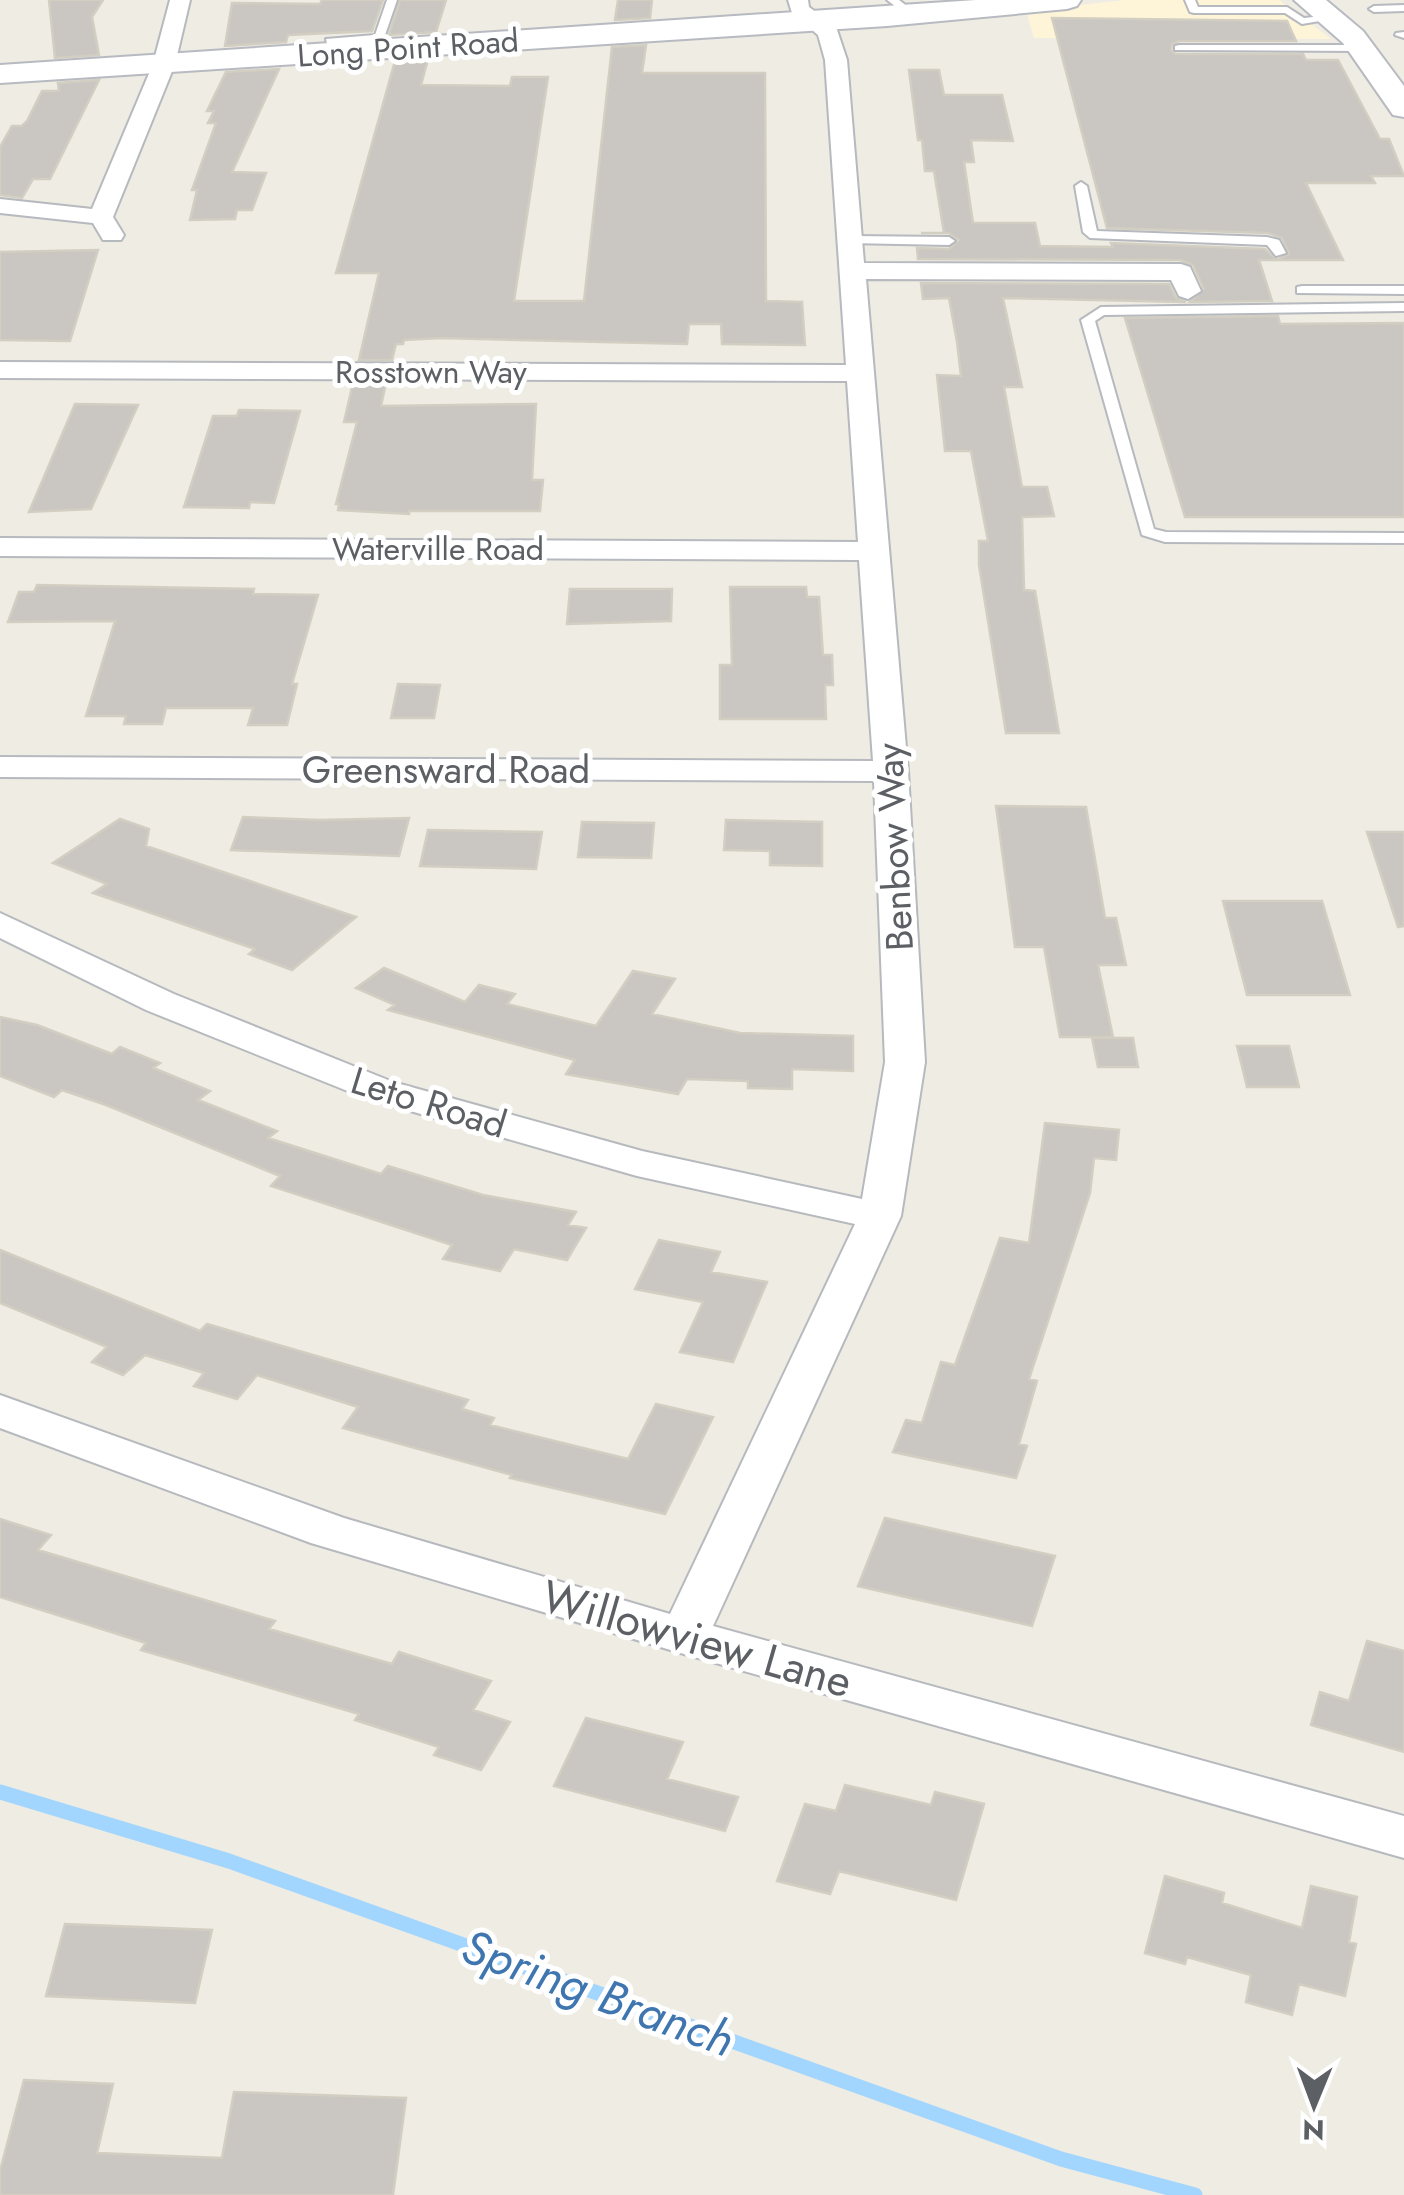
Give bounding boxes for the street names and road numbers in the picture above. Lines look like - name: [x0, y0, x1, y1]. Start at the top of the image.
- street label: Long Point Road: [296, 17, 520, 79]
- street label: Rosstown Way: [335, 349, 528, 395]
- street label: Waterville Road: [332, 526, 544, 572]
- street label: Benbow Way: [861, 741, 927, 953]
- street label: Greensward Road: [302, 742, 590, 797]
- street label: Leto Road: [345, 1052, 513, 1152]
- street label: Willowview Lane: [534, 1564, 860, 1714]

